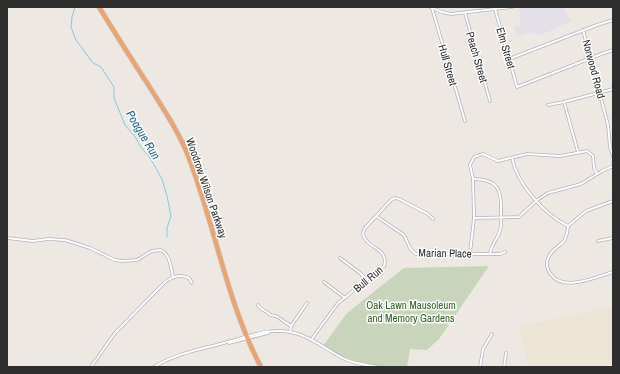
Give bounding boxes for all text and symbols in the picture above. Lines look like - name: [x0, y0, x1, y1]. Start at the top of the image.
- street label: Elm Street: [493, 26, 519, 71]
- street label: Peach Street: [463, 30, 491, 84]
- street label: Norwood Road: [579, 38, 609, 100]
- street label: Hull Street: [435, 43, 461, 88]
- water label: Poague Run: [122, 107, 164, 163]
- street label: Woodrow Wilson Parkway: [183, 136, 231, 240]
- street label: Marian Place: [418, 246, 472, 260]
- street label: Bull Run: [350, 263, 386, 295]
- park label: Oak Lawn Mausoleum and Memory Gardens: [366, 298, 456, 325]

